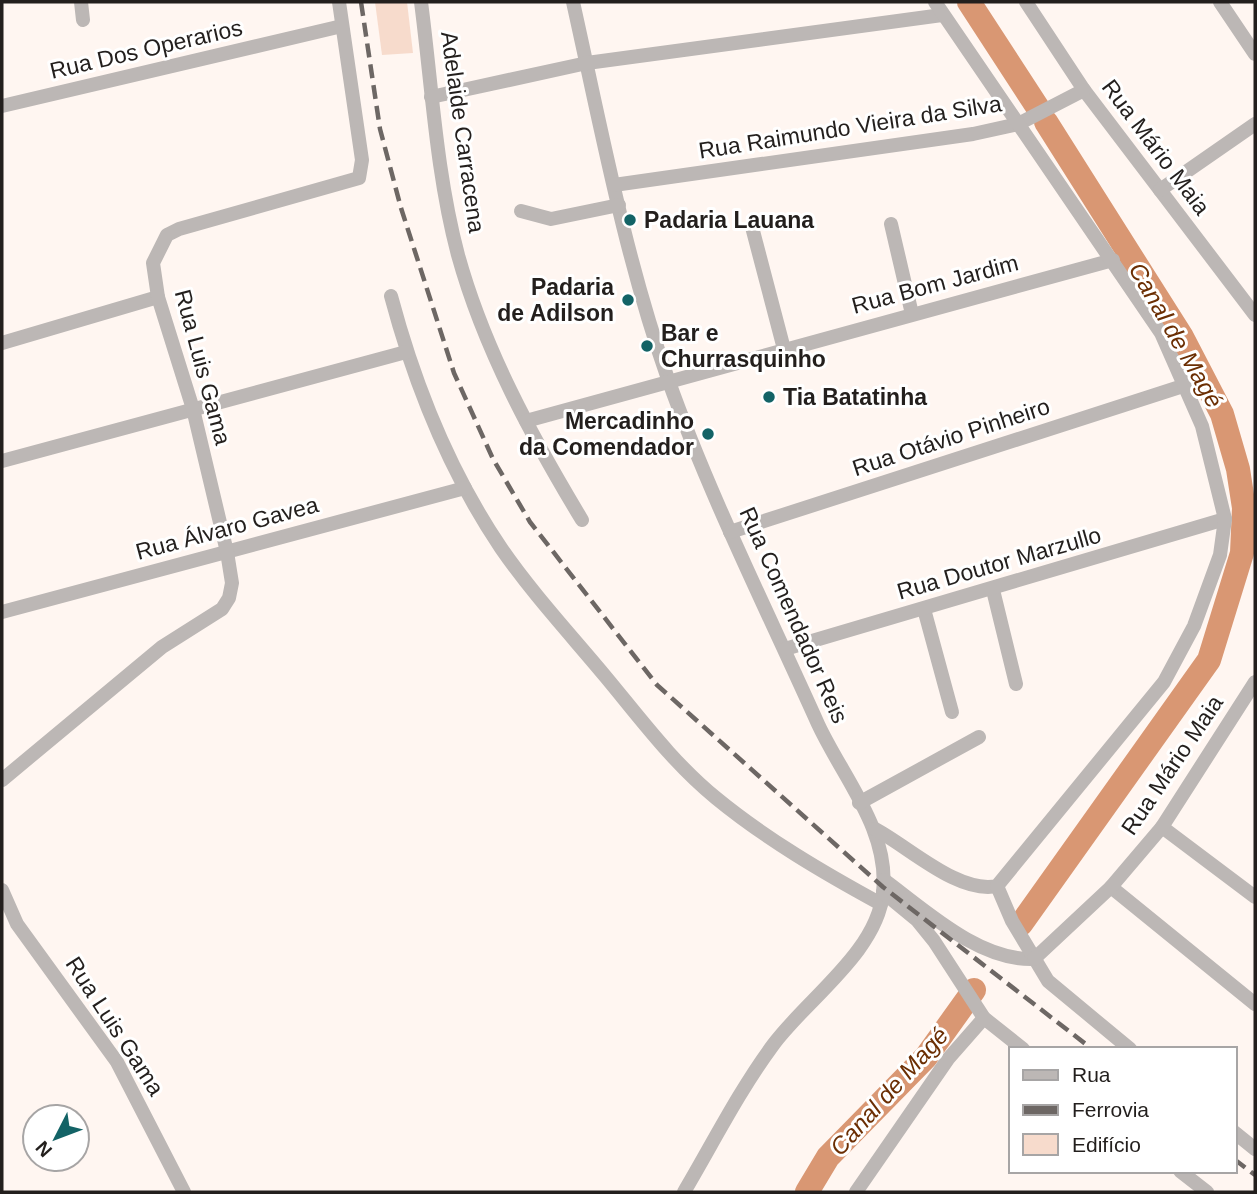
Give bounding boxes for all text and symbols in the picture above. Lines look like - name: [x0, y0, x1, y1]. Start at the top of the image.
- street label: Rua Dos Operarios: [47, 14, 245, 84]
- street label: Adelaide Carracena: [436, 30, 490, 235]
- street label: Rua Mário Maia: [1097, 74, 1215, 220]
- street label: Rua Raimundo Vieira da Silva: [697, 90, 1004, 164]
- place label: Padaria Lauana: [644, 207, 814, 233]
- marker: Padaria Lauana: [622, 212, 638, 228]
- street label: Rua Bom Jardim: [849, 249, 1021, 319]
- water label: Canal de Magé: [1124, 258, 1228, 412]
- place label: Padaria de Adilson: [497, 274, 614, 326]
- street label: Rua Luis Gama: [170, 286, 236, 448]
- marker: Padaria de Adilson: [620, 292, 636, 308]
- place label: Bar e Churrasquinho: [661, 320, 826, 372]
- marker: Bar e Churrasquinho: [639, 338, 655, 354]
- place label: Tia Batatinha: [783, 384, 927, 410]
- marker: Tia Batatinha: [761, 389, 777, 405]
- street label: Rua Otávio Pinheiro: [849, 393, 1053, 481]
- place label: Mercadinho da Comendador: [519, 408, 694, 460]
- marker: Mercadinho da Comendador: [700, 426, 716, 442]
- street label: Rua Álvaro Gavea: [133, 491, 321, 565]
- street label: Rua Comendador Reis: [735, 503, 853, 727]
- street label: Rua Doutor Marzullo: [894, 521, 1104, 605]
- street label: Rua Mário Maia: [1116, 690, 1228, 840]
- street label: Rua Luis Gama: [61, 952, 170, 1100]
- water label: Canal de Magé: [825, 1021, 953, 1161]
- legend: [1009, 1047, 1236, 1173]
- text: Rua: [1072, 1063, 1111, 1086]
- text: Ferrovia: [1072, 1098, 1149, 1121]
- north arrow: [21, 1103, 91, 1173]
- text: Edifício: [1072, 1133, 1141, 1156]
- text: N: [31, 1137, 56, 1161]

